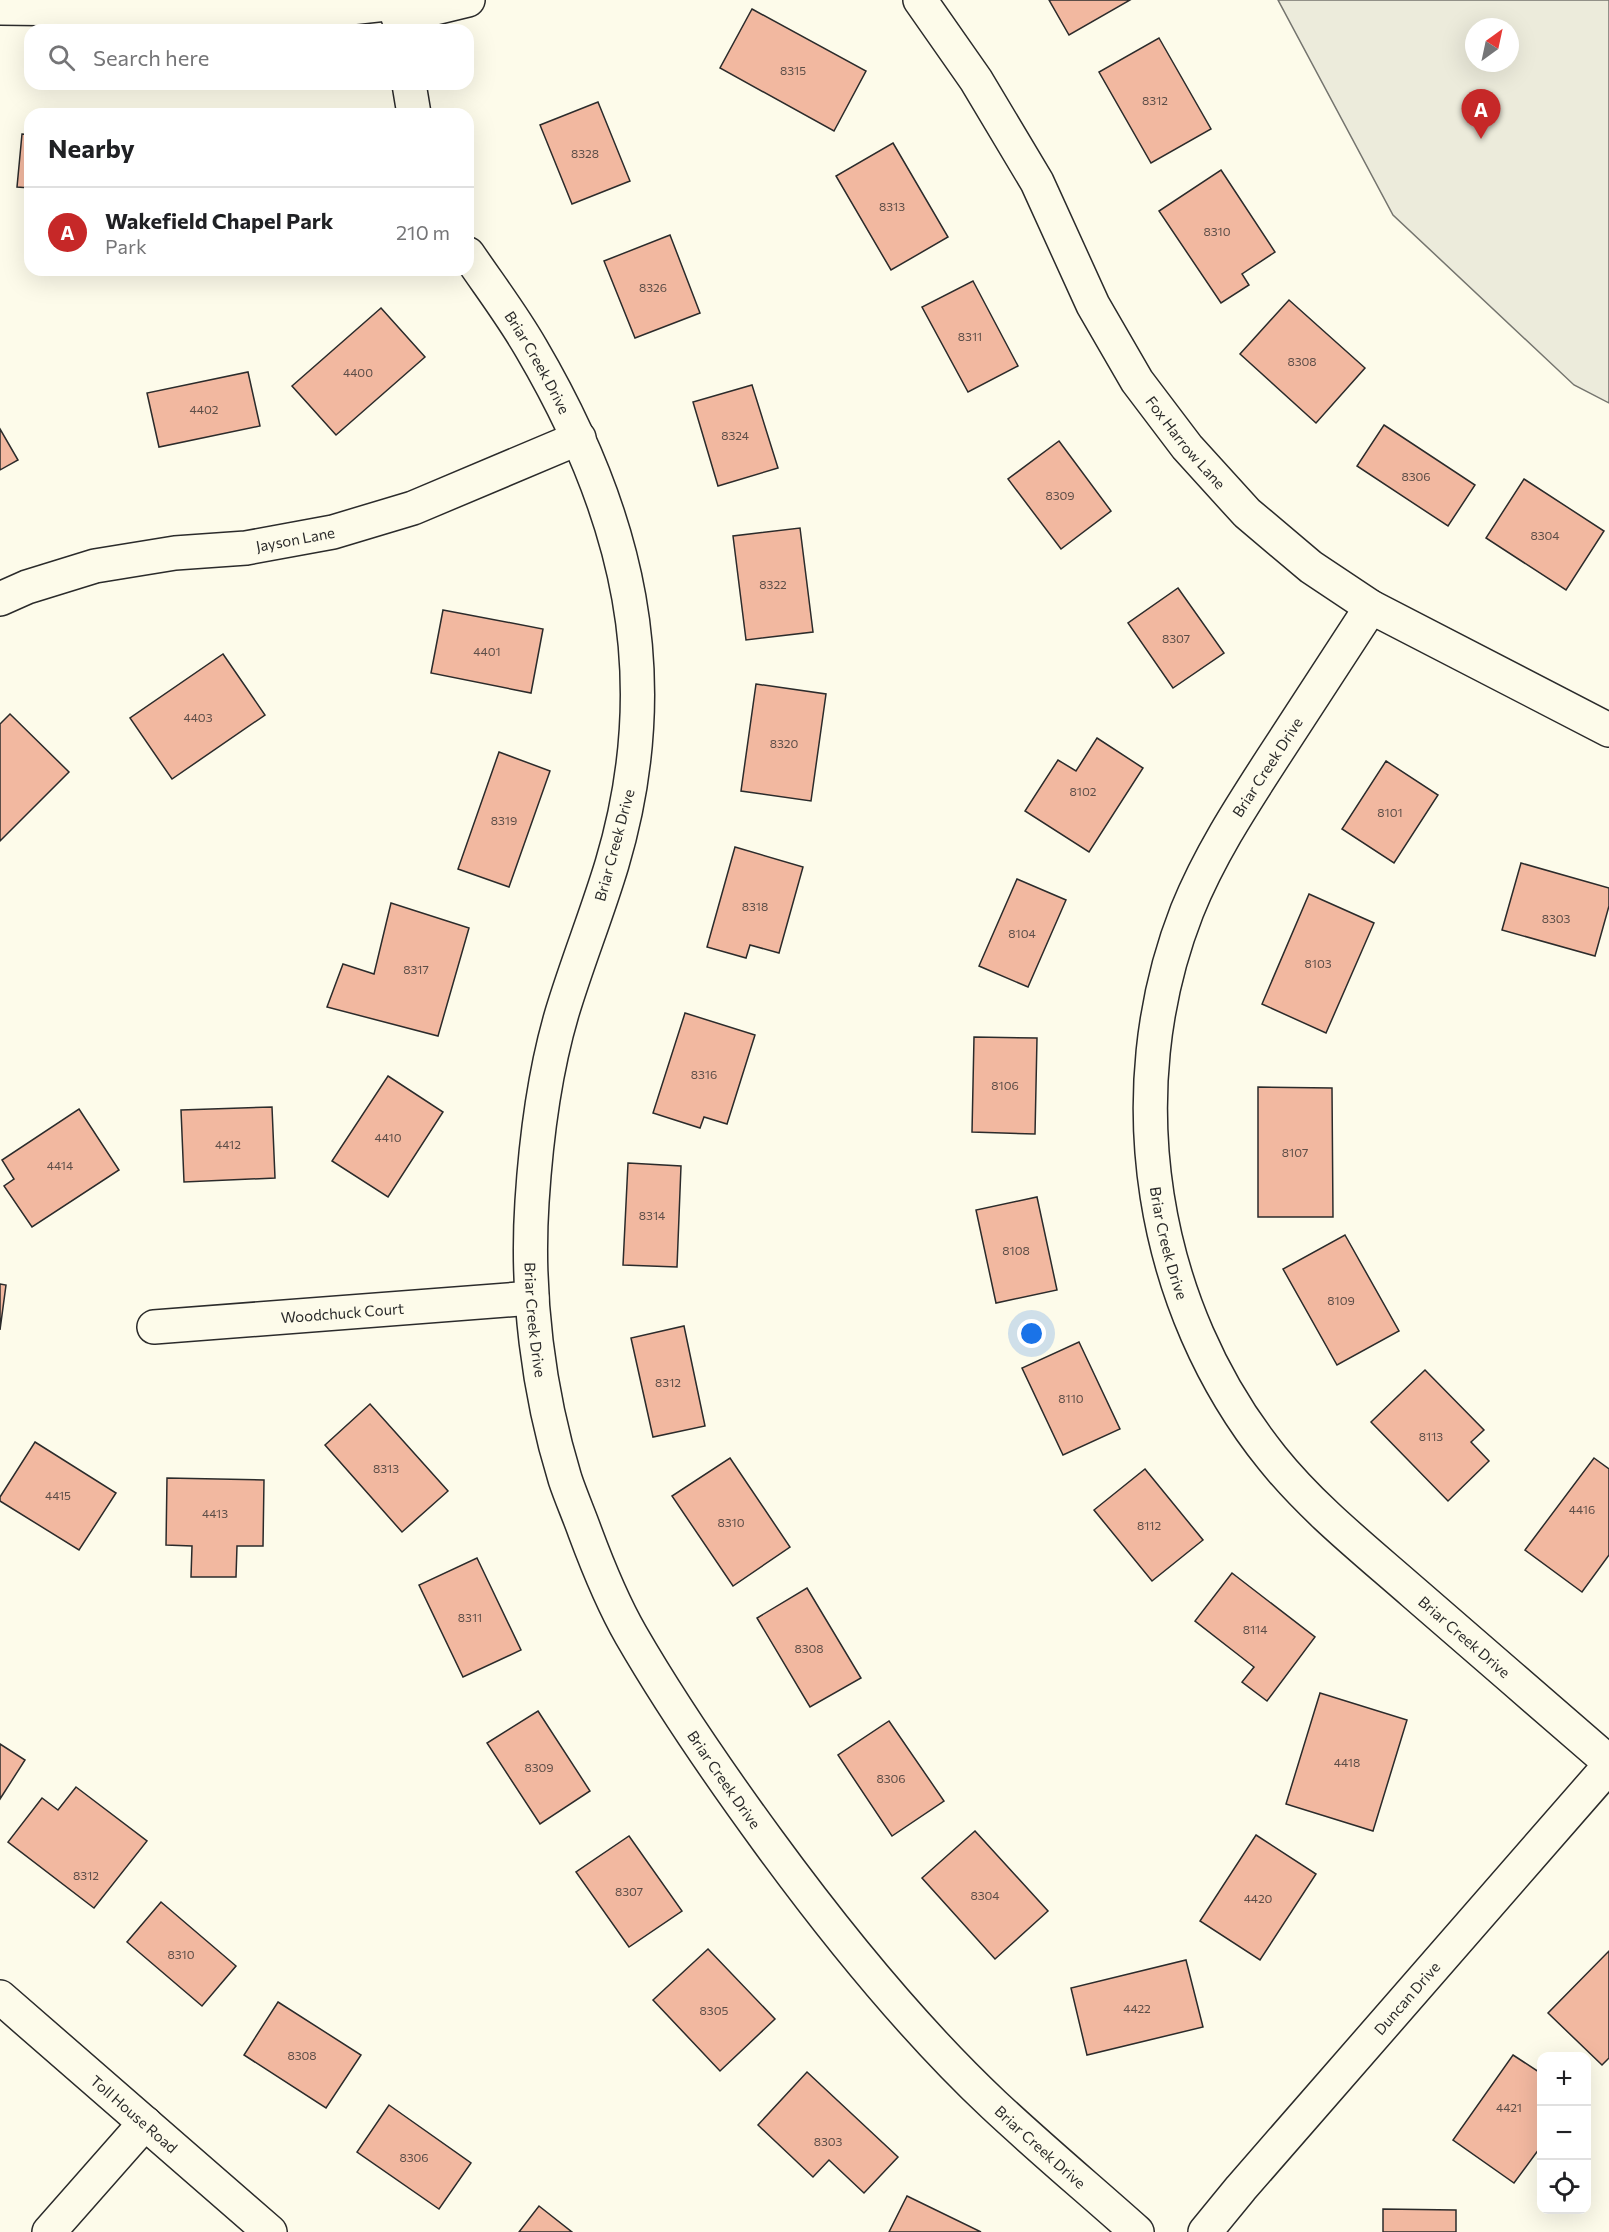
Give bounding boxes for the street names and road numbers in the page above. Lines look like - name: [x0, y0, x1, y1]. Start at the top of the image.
- street label: Briar Creek Drive: [501, 308, 574, 417]
- street label: Fox Harrow Lane: [1142, 392, 1230, 493]
- street label: Jayson Lane: [254, 523, 336, 555]
- street label: Briar Creek Drive: [1228, 714, 1306, 820]
- street label: Briar Creek Drive: [590, 787, 638, 903]
- street label: Briar Creek Drive: [1147, 1185, 1192, 1302]
- street label: Briar Creek Drive: [522, 1262, 550, 1379]
- street label: Woodchuck Court: [280, 1299, 405, 1326]
- street label: Briar Creek Drive: [1415, 1592, 1514, 1681]
- street label: Briar Creek Drive: [684, 1727, 765, 1832]
- street label: Duncan Drive: [1370, 1958, 1443, 2038]
- street label: Toll House Road: [87, 2071, 181, 2157]
- street label: Briar Creek Drive: [991, 2102, 1090, 2192]

